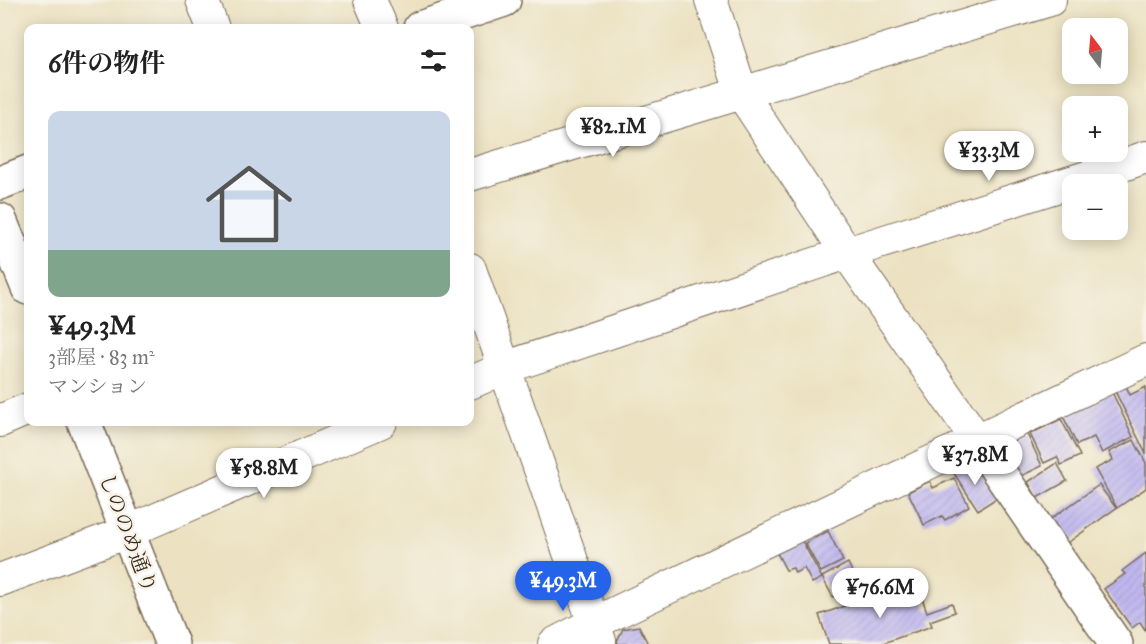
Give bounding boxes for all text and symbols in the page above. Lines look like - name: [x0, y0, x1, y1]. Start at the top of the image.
- north arrow: [1062, 18, 1128, 84]
- map controls: [1062, 18, 1128, 240]
- icon: filters: [417, 44, 450, 77]
- text: 6件の物件: [48, 47, 165, 79]
- button: +: [1062, 96, 1128, 162]
- pin: ¥82.1M: [564, 107, 662, 158]
- text: ¥82.1M: [580, 114, 646, 138]
- pin: ¥33.3M: [940, 131, 1038, 182]
- text: ¥33.3M: [958, 138, 1020, 162]
- icon: home: [195, 150, 303, 258]
- button: −: [1062, 174, 1128, 240]
- text: ¥49.3M: [48, 309, 136, 341]
- text: 3部屋 · 83 m²: [48, 345, 155, 369]
- text: マンション: [48, 374, 147, 398]
- pin: ¥37.8M: [926, 435, 1024, 486]
- text: ¥37.8M: [942, 442, 1008, 466]
- pin: ¥58.8M: [215, 448, 313, 499]
- text: ¥58.8M: [230, 455, 298, 479]
- street label: しののめ通り: [93, 470, 163, 596]
- pin: ¥49.3M: [514, 561, 612, 612]
- text: ¥49.3M: [529, 568, 597, 592]
- pin: ¥76.6M: [831, 568, 929, 619]
- text: ¥76.6M: [845, 575, 915, 599]

